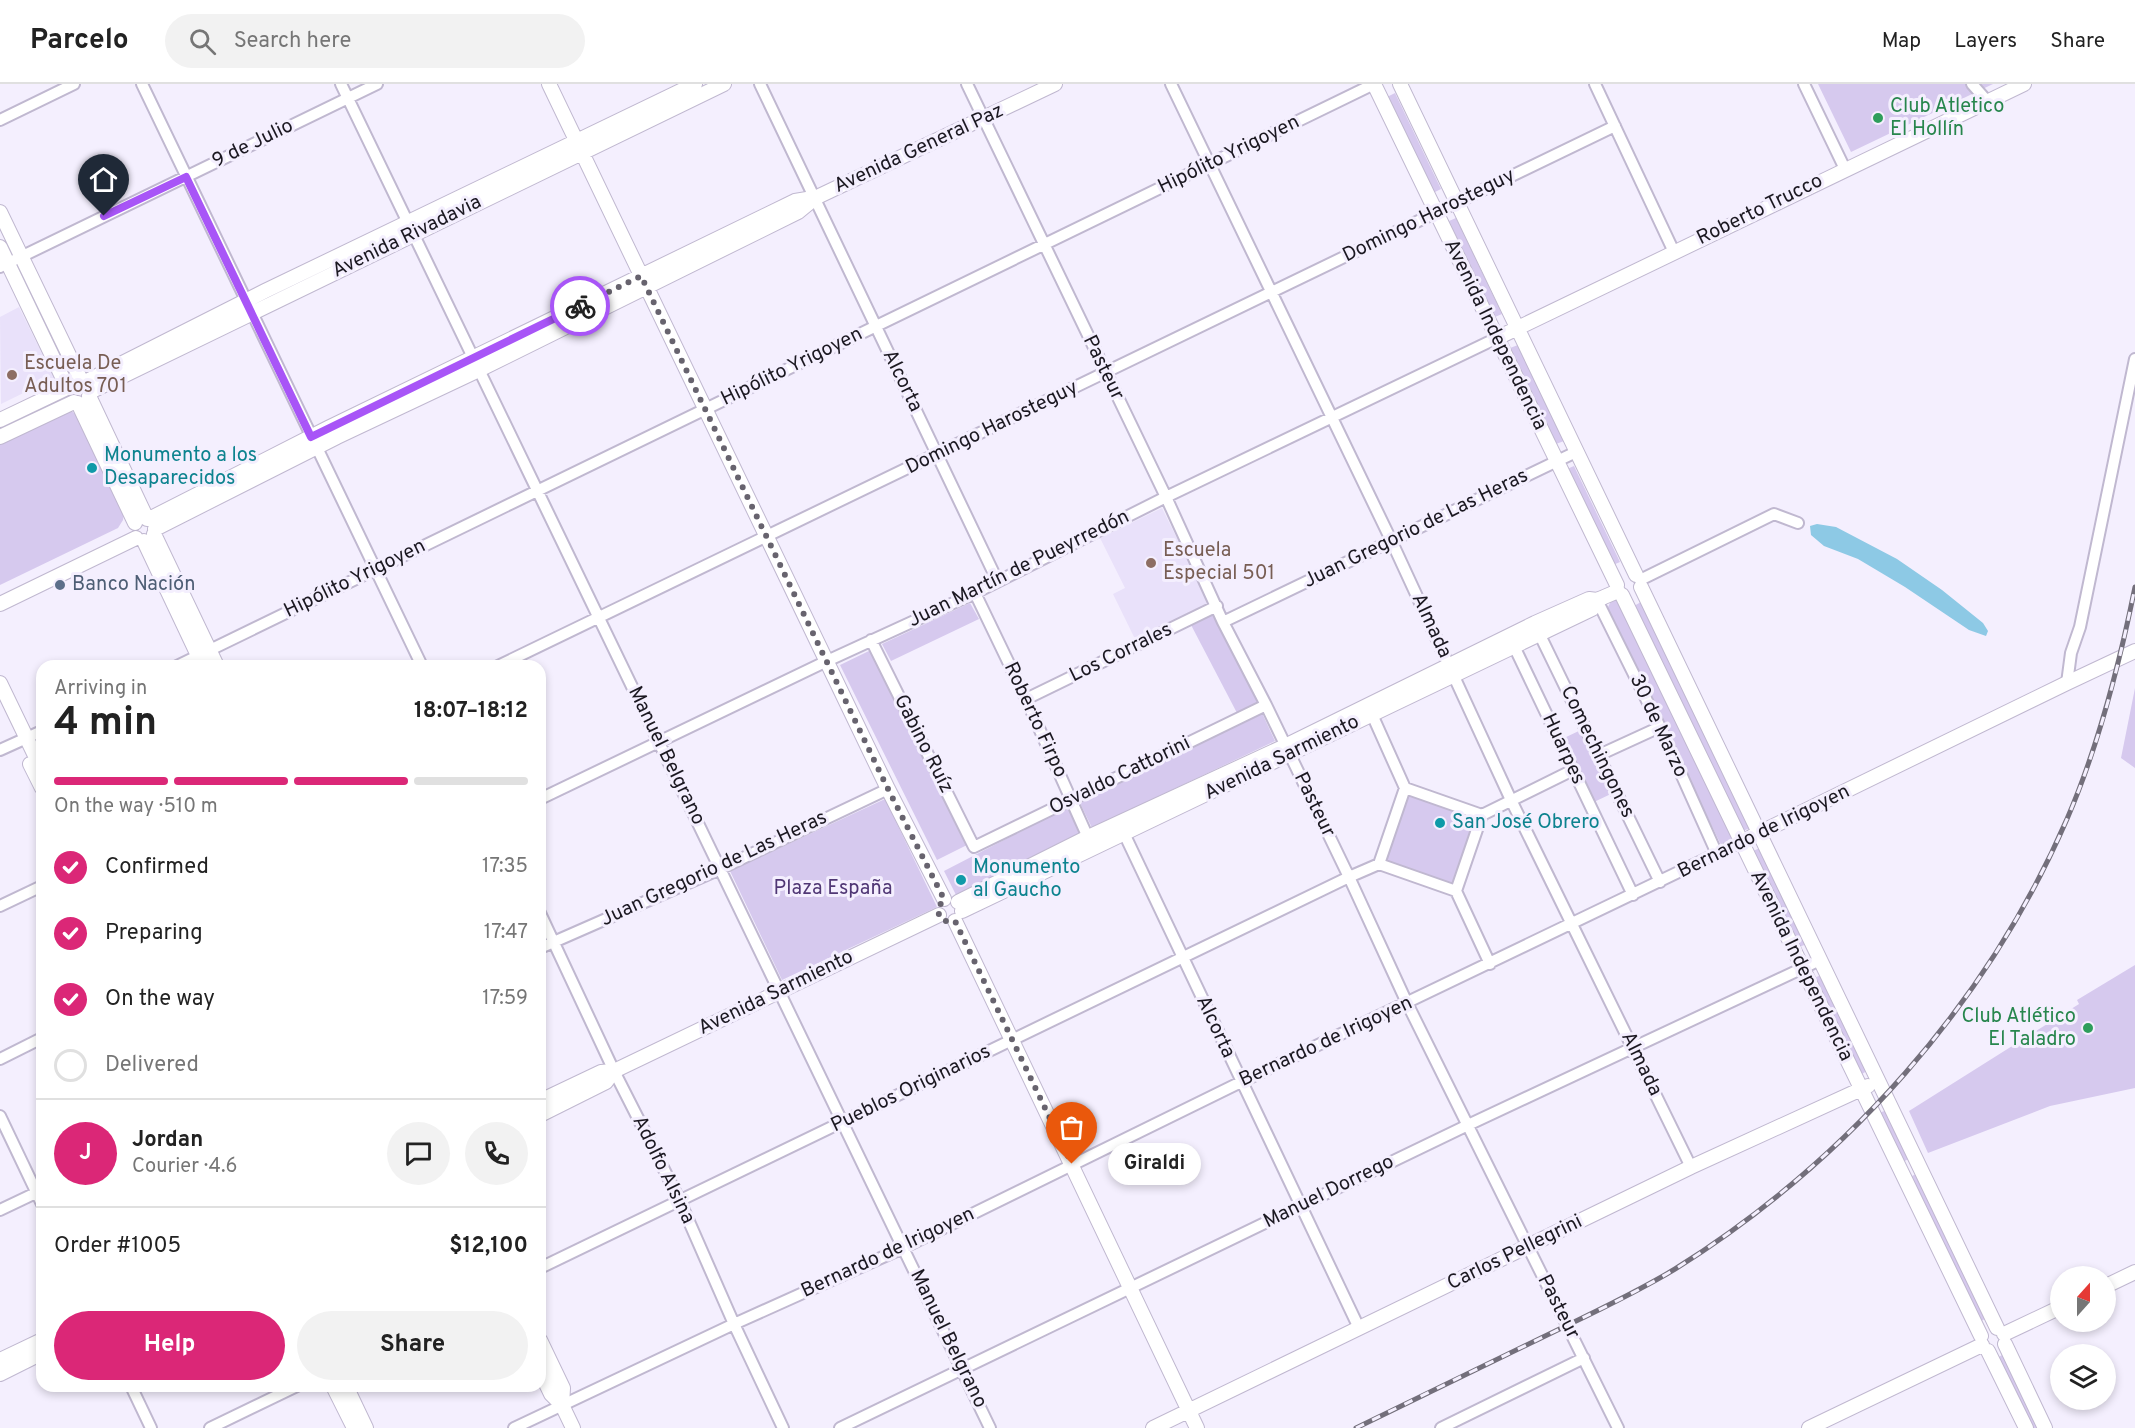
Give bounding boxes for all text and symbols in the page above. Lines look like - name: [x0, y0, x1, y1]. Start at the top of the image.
- search box: [165, 14, 585, 68]
- text: Parcelo: [30, 23, 129, 59]
- icon: search: [186, 25, 219, 58]
- text: Search here: [234, 28, 351, 55]
- text: Map: [1882, 28, 1921, 55]
- text: Layers: [1954, 28, 2017, 55]
- text: Share: [2050, 28, 2105, 55]
- place label: Club Atletico El Hollín: [1890, 94, 2004, 143]
- street label: Avenida General Paz: [830, 98, 1008, 200]
- street label: Hipólito Yrigoyen: [1154, 109, 1304, 201]
- marker: Club Atletico El Hollín: [1871, 111, 1885, 125]
- street label: 9 de Julio: [208, 113, 298, 175]
- pin: [78, 154, 129, 216]
- icon: home: [87, 163, 120, 196]
- street label: Domingo Harosteguy: [1339, 163, 1519, 269]
- street label: Roberto Trucco: [1693, 168, 1827, 252]
- street label: Avenida Rivadavia: [328, 190, 486, 284]
- street label: Avenida Independencia: [1437, 235, 1553, 435]
- courier: [550, 276, 610, 336]
- icon: bike: [564, 290, 597, 323]
- street label: Hipólito Yrigoyen: [717, 321, 867, 413]
- street label: Pasteur: [1076, 331, 1130, 405]
- street label: Alcorta: [876, 346, 928, 416]
- place label: Escuela De Adultos 701: [24, 351, 127, 400]
- marker: Escuela De Adultos 701: [5, 368, 19, 382]
- street label: Domingo Harosteguy: [902, 375, 1082, 481]
- place label: Monumento a los Desaparecidos: [104, 443, 257, 492]
- marker: Monumento a los Desaparecidos: [85, 461, 99, 475]
- street label: Juan Gregorio de Las Heras: [1299, 463, 1533, 595]
- street label: Juan Martín de Pueyrredón: [904, 504, 1134, 634]
- street label: Hipólito Yrigoyen: [280, 533, 430, 625]
- place label: Escuela Especial 501: [1163, 538, 1275, 587]
- marker: Escuela Especial 501: [1144, 556, 1158, 570]
- place label: Banco Nación: [72, 572, 196, 598]
- marker: Banco Nación: [53, 578, 67, 592]
- street label: Almada: [1405, 589, 1457, 663]
- street label: Los Corrales: [1065, 617, 1177, 689]
- street label: Roberto Firpo: [997, 658, 1073, 782]
- street label: 30 de Marzo: [1623, 670, 1693, 782]
- text: Arriving in: [54, 676, 147, 702]
- street label: Manuel Belgrano: [621, 682, 711, 830]
- street label: Comechingones: [1554, 682, 1640, 822]
- street label: Gabino Ruíz: [887, 690, 959, 798]
- text: 18:07–18:12: [414, 698, 528, 725]
- text: 4 min: [54, 700, 157, 749]
- street label: Avenida Sarmiento: [1200, 709, 1364, 807]
- street label: Huarpes: [1535, 709, 1591, 789]
- street label: Osvaldo Cattorini: [1045, 731, 1195, 821]
- street label: Pasteur: [1287, 768, 1341, 842]
- street label: Bernardo de Irigoyen: [1674, 779, 1854, 885]
- text: On the way · 510 m: [54, 794, 218, 820]
- street label: Juan Gregorio de Las Heras: [597, 805, 831, 933]
- place label: San José Obrero: [1452, 810, 1600, 836]
- marker: San José Obrero: [1433, 816, 1447, 830]
- icon: check: [54, 851, 87, 884]
- text: Confirmed: [105, 854, 209, 881]
- text: 17:35: [482, 854, 528, 880]
- place label: Monumento al Gaucho: [973, 855, 1081, 904]
- street label: Avenida Independencia: [1743, 866, 1859, 1066]
- marker: Monumento al Gaucho: [954, 873, 968, 887]
- park label: Plaza España: [774, 876, 892, 902]
- icon: check: [54, 917, 87, 950]
- text: Preparing: [105, 920, 203, 947]
- text: 17:47: [484, 920, 528, 946]
- street label: Avenida Sarmiento: [694, 944, 858, 1042]
- icon: check: [54, 983, 87, 1016]
- text: On the way: [105, 986, 215, 1013]
- text: 17:59: [482, 986, 528, 1012]
- street label: Bernardo de Irigoyen: [1235, 990, 1417, 1094]
- street label: Alcorta: [1189, 992, 1241, 1062]
- place label: Club Atlético El Taladro: [1961, 1004, 2076, 1053]
- marker: Club Atlético El Taladro: [2081, 1021, 2095, 1035]
- street label: Almada: [1614, 1028, 1668, 1100]
- street label: Pueblos Originarios: [827, 1039, 995, 1139]
- text: Delivered: [105, 1052, 199, 1079]
- pin: [1046, 1102, 1097, 1164]
- icon: bag: [1055, 1111, 1088, 1144]
- street label: Adolfo Alsina: [626, 1112, 700, 1228]
- button: chat: [387, 1122, 450, 1185]
- button: phone: [465, 1122, 528, 1185]
- text: Jordan: [132, 1127, 203, 1154]
- text: J: [79, 1140, 92, 1167]
- callout: Giraldi: [1108, 1143, 1201, 1185]
- street label: Manuel Dorrego: [1259, 1149, 1399, 1235]
- text: Giraldi: [1124, 1151, 1185, 1177]
- text: Courier · 4.6: [132, 1154, 237, 1180]
- street label: Bernardo de Irigoyen: [797, 1201, 979, 1305]
- street label: Carlos Pellegrini: [1443, 1209, 1587, 1297]
- text: Order #1005: [54, 1233, 181, 1260]
- text: $12,100: [449, 1233, 528, 1260]
- street label: Manuel Belgrano: [903, 1265, 993, 1413]
- north arrow: [2050, 1266, 2116, 1332]
- map controls: [2050, 1266, 2116, 1410]
- street label: Pasteur: [1531, 1270, 1585, 1344]
- button: Help: [54, 1311, 285, 1380]
- button: Share: [297, 1311, 528, 1380]
- button: layers: [2050, 1344, 2116, 1410]

